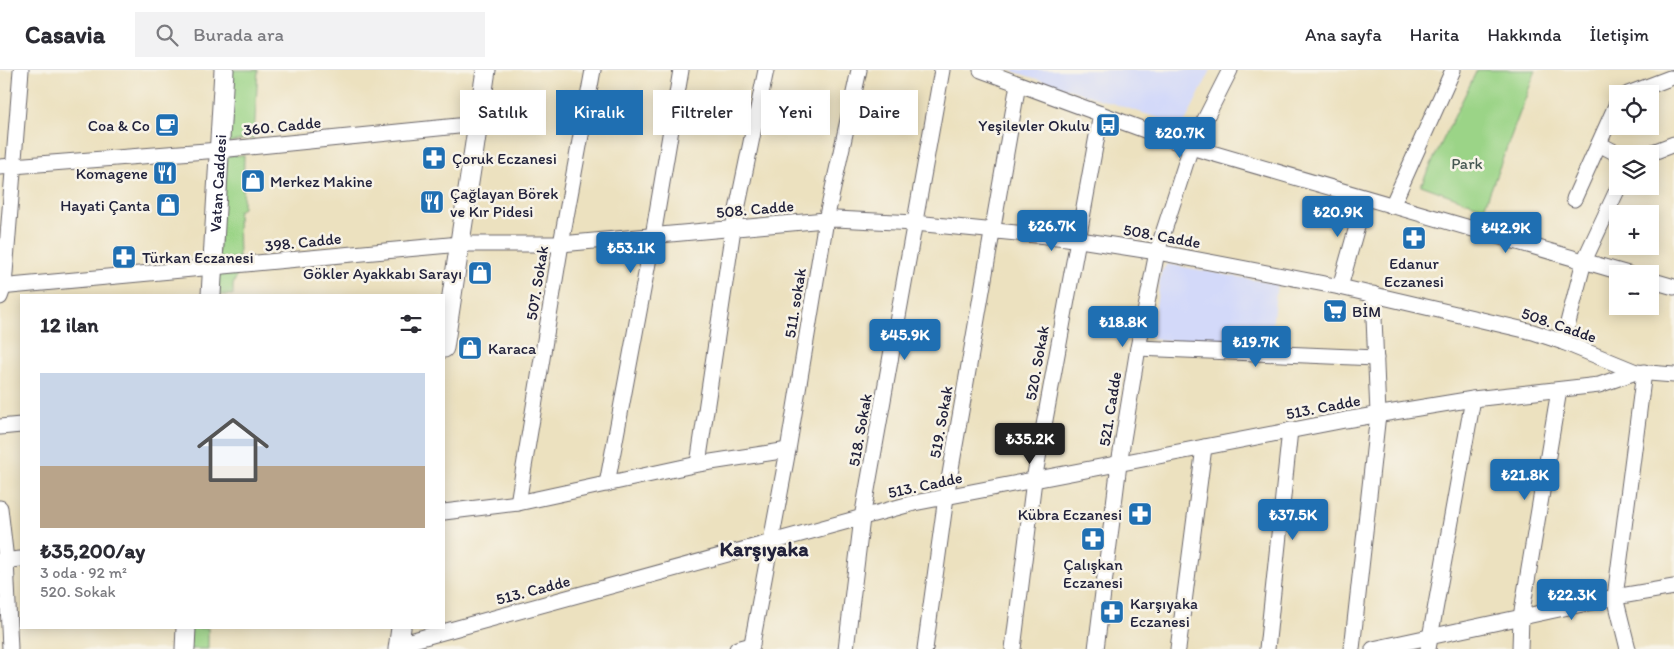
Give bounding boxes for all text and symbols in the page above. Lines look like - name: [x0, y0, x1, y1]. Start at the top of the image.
- search box: [135, 12, 485, 57]
- text: Casavia: [25, 20, 105, 49]
- icon: search: [153, 21, 181, 49]
- text: Burada ara: [193, 23, 284, 46]
- text: Ana sayfa: [1305, 24, 1382, 46]
- text: Harita: [1410, 24, 1459, 46]
- text: Hakkında: [1487, 24, 1562, 46]
- text: İletişim: [1590, 24, 1649, 46]
- map controls: [1609, 85, 1659, 315]
- button: locate: [1609, 85, 1659, 135]
- chip: Satılık: [460, 90, 546, 135]
- chip: Kiralık: [556, 90, 643, 135]
- chip: Filtreler: [653, 90, 751, 135]
- chip: Yeni: [761, 90, 830, 135]
- chip: Daire: [840, 90, 918, 135]
- cafe icon: Coa & Co: [154, 112, 180, 138]
- street label: 360. Cadde: [242, 112, 322, 140]
- bus stop icon: Yeşilevler Okulu: [1095, 112, 1121, 138]
- place label: Coa & Co: [88, 116, 150, 135]
- place label: Yeşilevler Okulu: [978, 116, 1090, 135]
- pin: ₺20.7K: [1139, 116, 1221, 159]
- text: ₺20.7K: [1156, 123, 1204, 142]
- street label: Vatan Caddesi: [205, 134, 230, 233]
- pharmacy icon: Çoruk Eczanesi: [421, 145, 447, 171]
- button: layers: [1609, 145, 1659, 195]
- place label: Çoruk Eczanesi: [452, 149, 557, 168]
- park label: Park: [1451, 154, 1483, 173]
- restaurant icon: Komagene: [152, 160, 178, 186]
- place label: Komagene: [76, 164, 148, 183]
- shop icon: Merkez Makine: [240, 168, 266, 194]
- place label: Merkez Makine: [270, 172, 373, 191]
- place label: Çağlayan Börek ve Kır Pidesi: [450, 184, 558, 221]
- restaurant icon: Çağlayan Börek ve Kır Pidesi: [419, 189, 445, 215]
- shop icon: Hayati Çanta: [155, 192, 181, 218]
- place label: Hayati Çanta: [60, 196, 150, 215]
- street label: 508. Cadde: [715, 196, 795, 222]
- pin: ₺20.9K: [1297, 196, 1379, 238]
- text: ₺20.9K: [1313, 202, 1363, 221]
- button: +: [1609, 205, 1659, 255]
- pin: ₺26.7K: [1011, 210, 1093, 252]
- pin: ₺42.9K: [1465, 212, 1547, 254]
- text: ₺26.7K: [1028, 216, 1076, 235]
- text: ₺42.9K: [1481, 218, 1531, 237]
- street label: 508. Cadde: [1122, 220, 1202, 252]
- pharmacy icon: Edanur Eczanesi: [1401, 225, 1427, 251]
- street label: 398. Cadde: [264, 229, 342, 255]
- pin: ₺53.1K: [590, 232, 672, 274]
- text: ₺53.1K: [607, 238, 655, 257]
- pharmacy icon: Türkan Eczanesi: [111, 244, 137, 270]
- street label: 507. Sokak: [522, 244, 552, 322]
- place label: Türkan Eczanesi: [142, 248, 254, 267]
- place label: Edanur Eczanesi: [1384, 254, 1444, 291]
- shop icon: Gökler Ayakkabı Sarayı: [467, 260, 493, 286]
- place label: Gökler Ayakkabı Sarayı: [303, 264, 462, 283]
- button: −: [1609, 265, 1659, 315]
- street label: 511. sokak: [780, 266, 810, 339]
- supermarket icon: BİM: [1322, 298, 1348, 324]
- place label: BİM: [1352, 302, 1381, 321]
- street label: 508. Cadde: [1519, 303, 1599, 347]
- pin: ₺18.8K: [1082, 306, 1164, 348]
- icon: filters: [397, 310, 425, 338]
- text: 12 ilan: [40, 312, 98, 337]
- text: ₺18.8K: [1099, 312, 1147, 331]
- pin: ₺45.9K: [864, 318, 946, 361]
- street label: 520. Sokak: [1021, 324, 1053, 402]
- text: ₺45.9K: [880, 325, 930, 344]
- pin: ₺19.7K: [1215, 326, 1297, 368]
- text: ₺19.7K: [1233, 332, 1279, 351]
- shop icon: Karaca: [457, 335, 483, 361]
- place label: Karaca: [488, 339, 537, 358]
- street label: 521. Cadde: [1095, 370, 1125, 448]
- street label: 519. Sokak: [925, 384, 957, 460]
- street label: 513. Cadde: [1284, 390, 1362, 424]
- street label: 518. Sokak: [844, 392, 876, 468]
- icon: home: [188, 405, 278, 495]
- pin: ₺35.2K: [989, 422, 1071, 465]
- text: ₺35.2K: [1006, 429, 1054, 448]
- pin: ₺21.8K: [1484, 458, 1566, 501]
- text: ₺21.8K: [1501, 465, 1549, 484]
- street label: 513. Cadde: [886, 468, 964, 502]
- pin: ₺37.5K: [1252, 498, 1334, 541]
- pharmacy icon: Kübra Eczanesi: [1127, 501, 1153, 527]
- place label: Kübra Eczanesi: [1018, 505, 1122, 524]
- text: ₺37.5K: [1269, 505, 1317, 524]
- pharmacy icon: Çalışkan Eczanesi: [1080, 526, 1106, 552]
- district label: Karşıyaka: [719, 536, 809, 562]
- text: ₺35,200/ay: [40, 538, 145, 563]
- place label: Çalışkan Eczanesi: [1063, 555, 1123, 592]
- text: 3 oda · 92 m²: [40, 563, 127, 582]
- street label: 513. Cadde: [494, 571, 572, 609]
- pin: ₺22.3K: [1531, 578, 1613, 621]
- text: 520. Sokak: [40, 582, 116, 601]
- text: ₺22.3K: [1548, 585, 1596, 604]
- place label: Karşıyaka Eczanesi: [1130, 594, 1198, 631]
- pharmacy icon: Karşıyaka Eczanesi: [1099, 599, 1125, 625]

